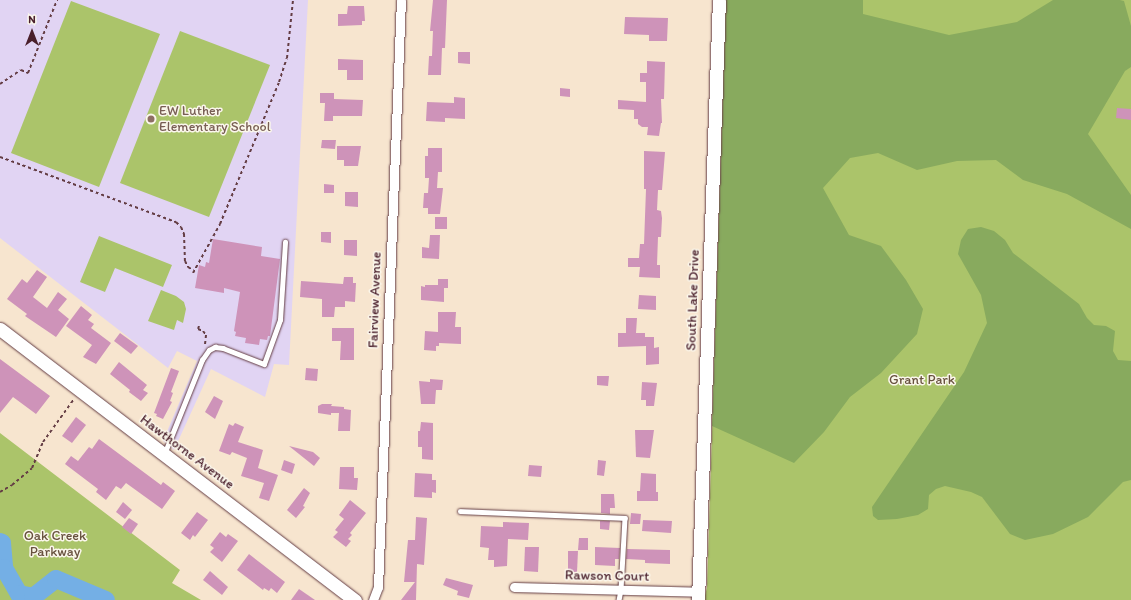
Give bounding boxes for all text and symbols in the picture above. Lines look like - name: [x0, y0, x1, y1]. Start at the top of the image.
- north arrow: [12, 12, 52, 52]
- text: N: [28, 13, 36, 26]
- place label: EW Luther Elementary School: [159, 103, 271, 136]
- marker: EW Luther Elementary School: [146, 114, 156, 124]
- street label: South Lake Drive: [683, 249, 703, 351]
- street label: Fairview Avenue: [365, 252, 385, 348]
- park label: Grant Park: [889, 372, 955, 388]
- street label: Hawthorne Avenue: [137, 411, 237, 493]
- park label: Oak Creek Parkway: [24, 528, 86, 560]
- street label: Rawson Court: [565, 567, 649, 585]

